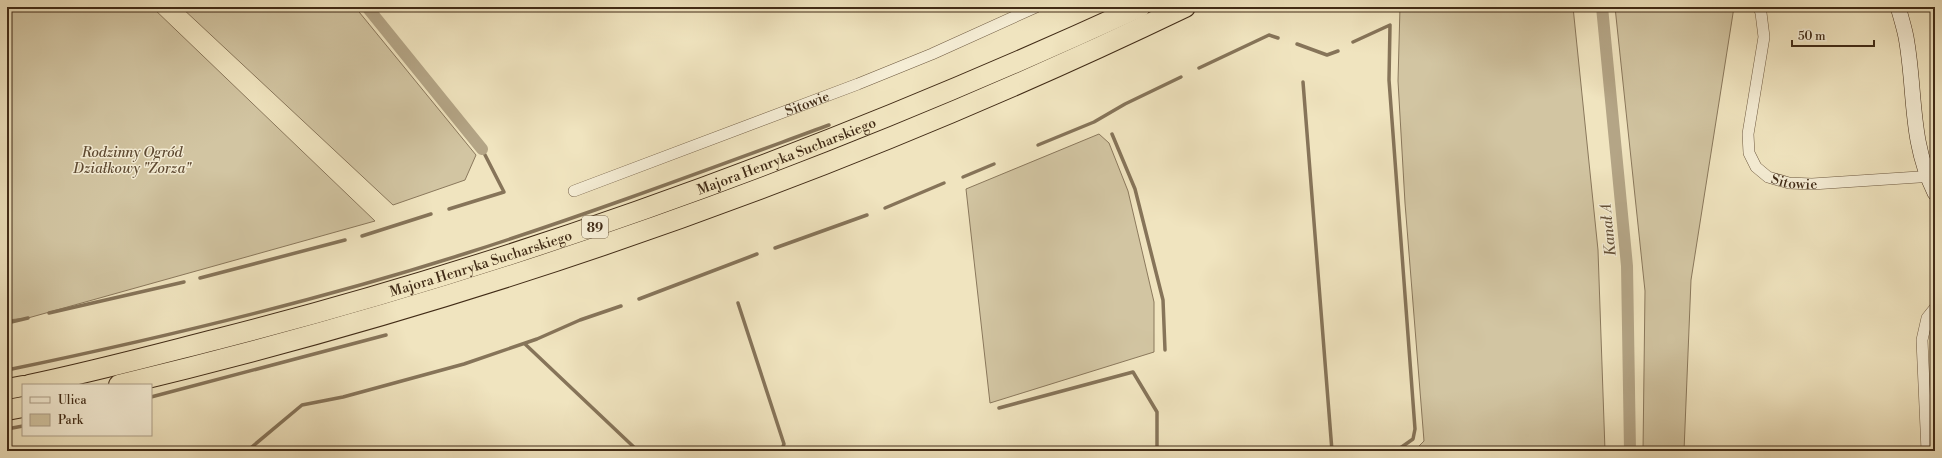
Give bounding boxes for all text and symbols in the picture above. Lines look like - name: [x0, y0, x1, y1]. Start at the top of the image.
- scale bar: [1792, 22, 1874, 48]
- text: 50 m: [1798, 29, 1826, 44]
- street label: Sitowie: [783, 88, 832, 121]
- street label: Majora Henryka Sucharskiego: [695, 114, 879, 199]
- park label: Rodzinny Ogród Działkowy "Zorza": [72, 144, 192, 178]
- street label: Sitowie: [1769, 170, 1818, 194]
- water label: Kanał A: [1596, 203, 1621, 257]
- road number: 89: [582, 216, 608, 238]
- street label: Majora Henryka Sucharskiego: [388, 227, 575, 301]
- legend: [22, 384, 152, 436]
- text: Ulica: [58, 393, 87, 408]
- text: Park: [58, 413, 84, 428]

